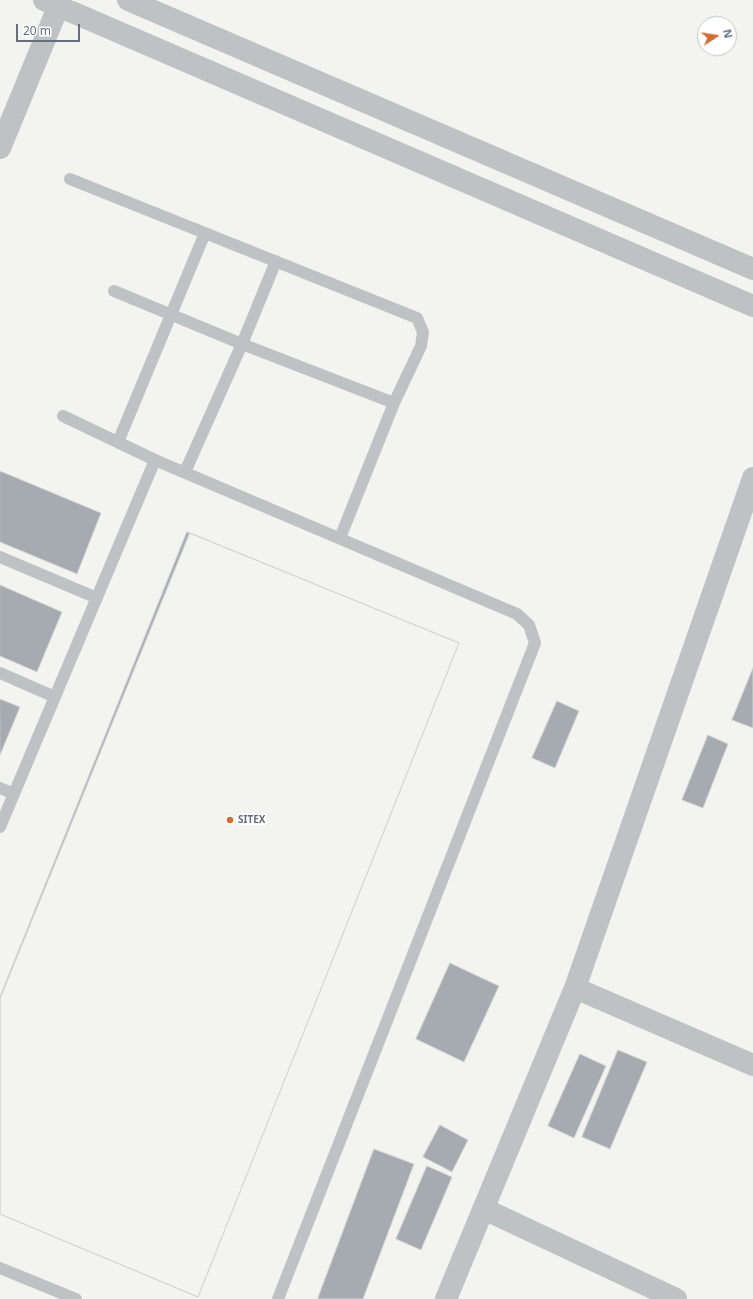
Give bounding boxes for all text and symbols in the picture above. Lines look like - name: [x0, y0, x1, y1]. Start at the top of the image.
- scale bar: [18, 16, 82, 42]
- north arrow: [697, 16, 737, 56]
- text: 20 m: [23, 22, 51, 39]
- text: N: [720, 28, 737, 40]
- place label: SITEX: [238, 814, 265, 826]
- marker: SITEX: [225, 815, 235, 825]

